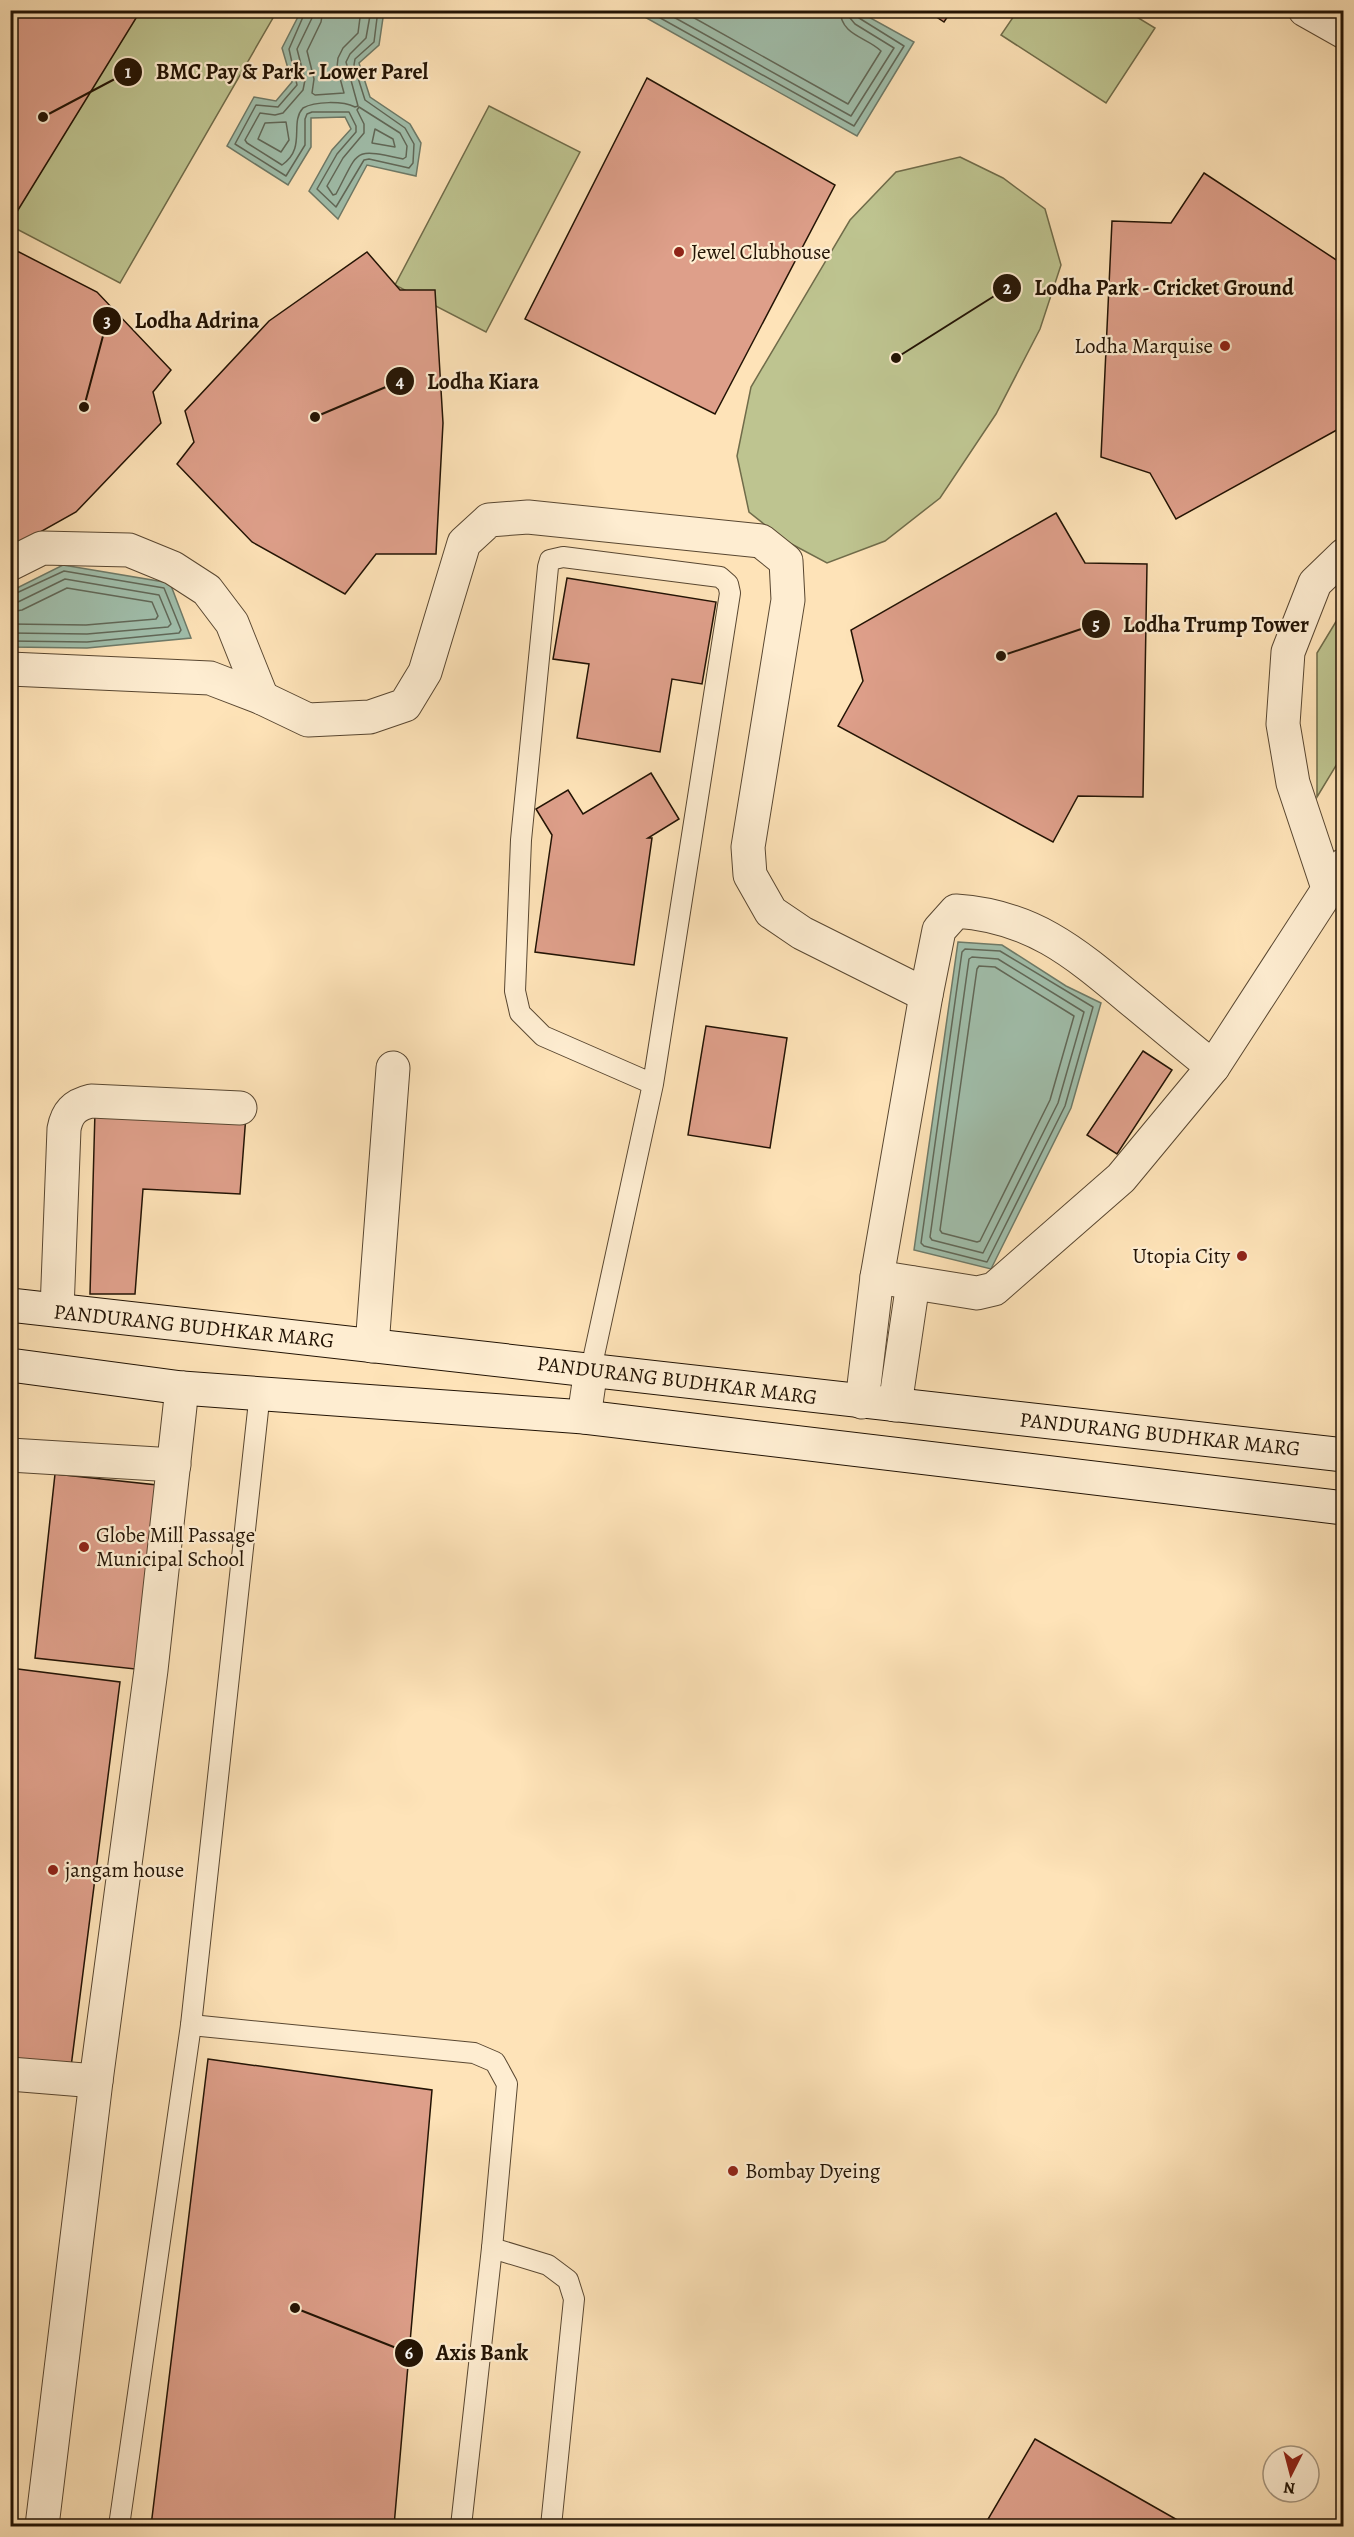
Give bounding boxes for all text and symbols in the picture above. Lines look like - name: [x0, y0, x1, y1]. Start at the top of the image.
- callout: BMC Pay & Park - Lower Parel: [113, 52, 441, 92]
- text: BMC Pay & Park - Lower Parel: [156, 57, 429, 87]
- text: 1: [125, 60, 132, 84]
- place label: Jewel Clubhouse: [691, 238, 831, 266]
- marker: Jewel Clubhouse: [672, 245, 686, 259]
- callout: Lodha Park - Cricket Ground: [992, 268, 1306, 308]
- text: Lodha Park - Cricket Ground: [1034, 273, 1294, 303]
- text: 2: [1003, 276, 1012, 300]
- callout: Lodha Adrina: [92, 301, 271, 341]
- text: Lodha Adrina: [135, 306, 260, 336]
- text: 3: [103, 309, 111, 333]
- place label: Lodha Marquise: [1074, 332, 1213, 360]
- marker: Lodha Marquise: [1218, 339, 1232, 353]
- callout: Lodha Kiara: [385, 361, 551, 401]
- text: Lodha Kiara: [427, 367, 539, 397]
- text: 4: [396, 369, 405, 393]
- callout: Lodha Trump Tower: [1081, 604, 1321, 644]
- text: Lodha Trump Tower: [1123, 610, 1309, 640]
- text: 5: [1092, 612, 1100, 636]
- place label: Utopia City: [1132, 1242, 1231, 1270]
- marker: Utopia City: [1235, 1249, 1249, 1263]
- street label: PANDURANG BUDHKAR MARG: [52, 1297, 336, 1355]
- street label: PANDURANG BUDHKAR MARG: [535, 1349, 819, 1411]
- street label: PANDURANG BUDHKAR MARG: [1018, 1405, 1302, 1463]
- place label: Globe Mill Passage Municipal School: [96, 1521, 255, 1573]
- marker: Globe Mill Passage Municipal School: [77, 1540, 91, 1554]
- place label: jangam house: [65, 1856, 184, 1884]
- marker: jangam house: [46, 1863, 60, 1877]
- place label: Bombay Dyeing: [745, 2157, 881, 2185]
- marker: Bombay Dyeing: [726, 2164, 740, 2178]
- callout: Axis Bank: [394, 2333, 541, 2373]
- text: Axis Bank: [435, 2338, 529, 2368]
- text: 6: [405, 2341, 413, 2365]
- north arrow: [1261, 2444, 1321, 2504]
- text: N: [1282, 2476, 1296, 2499]

